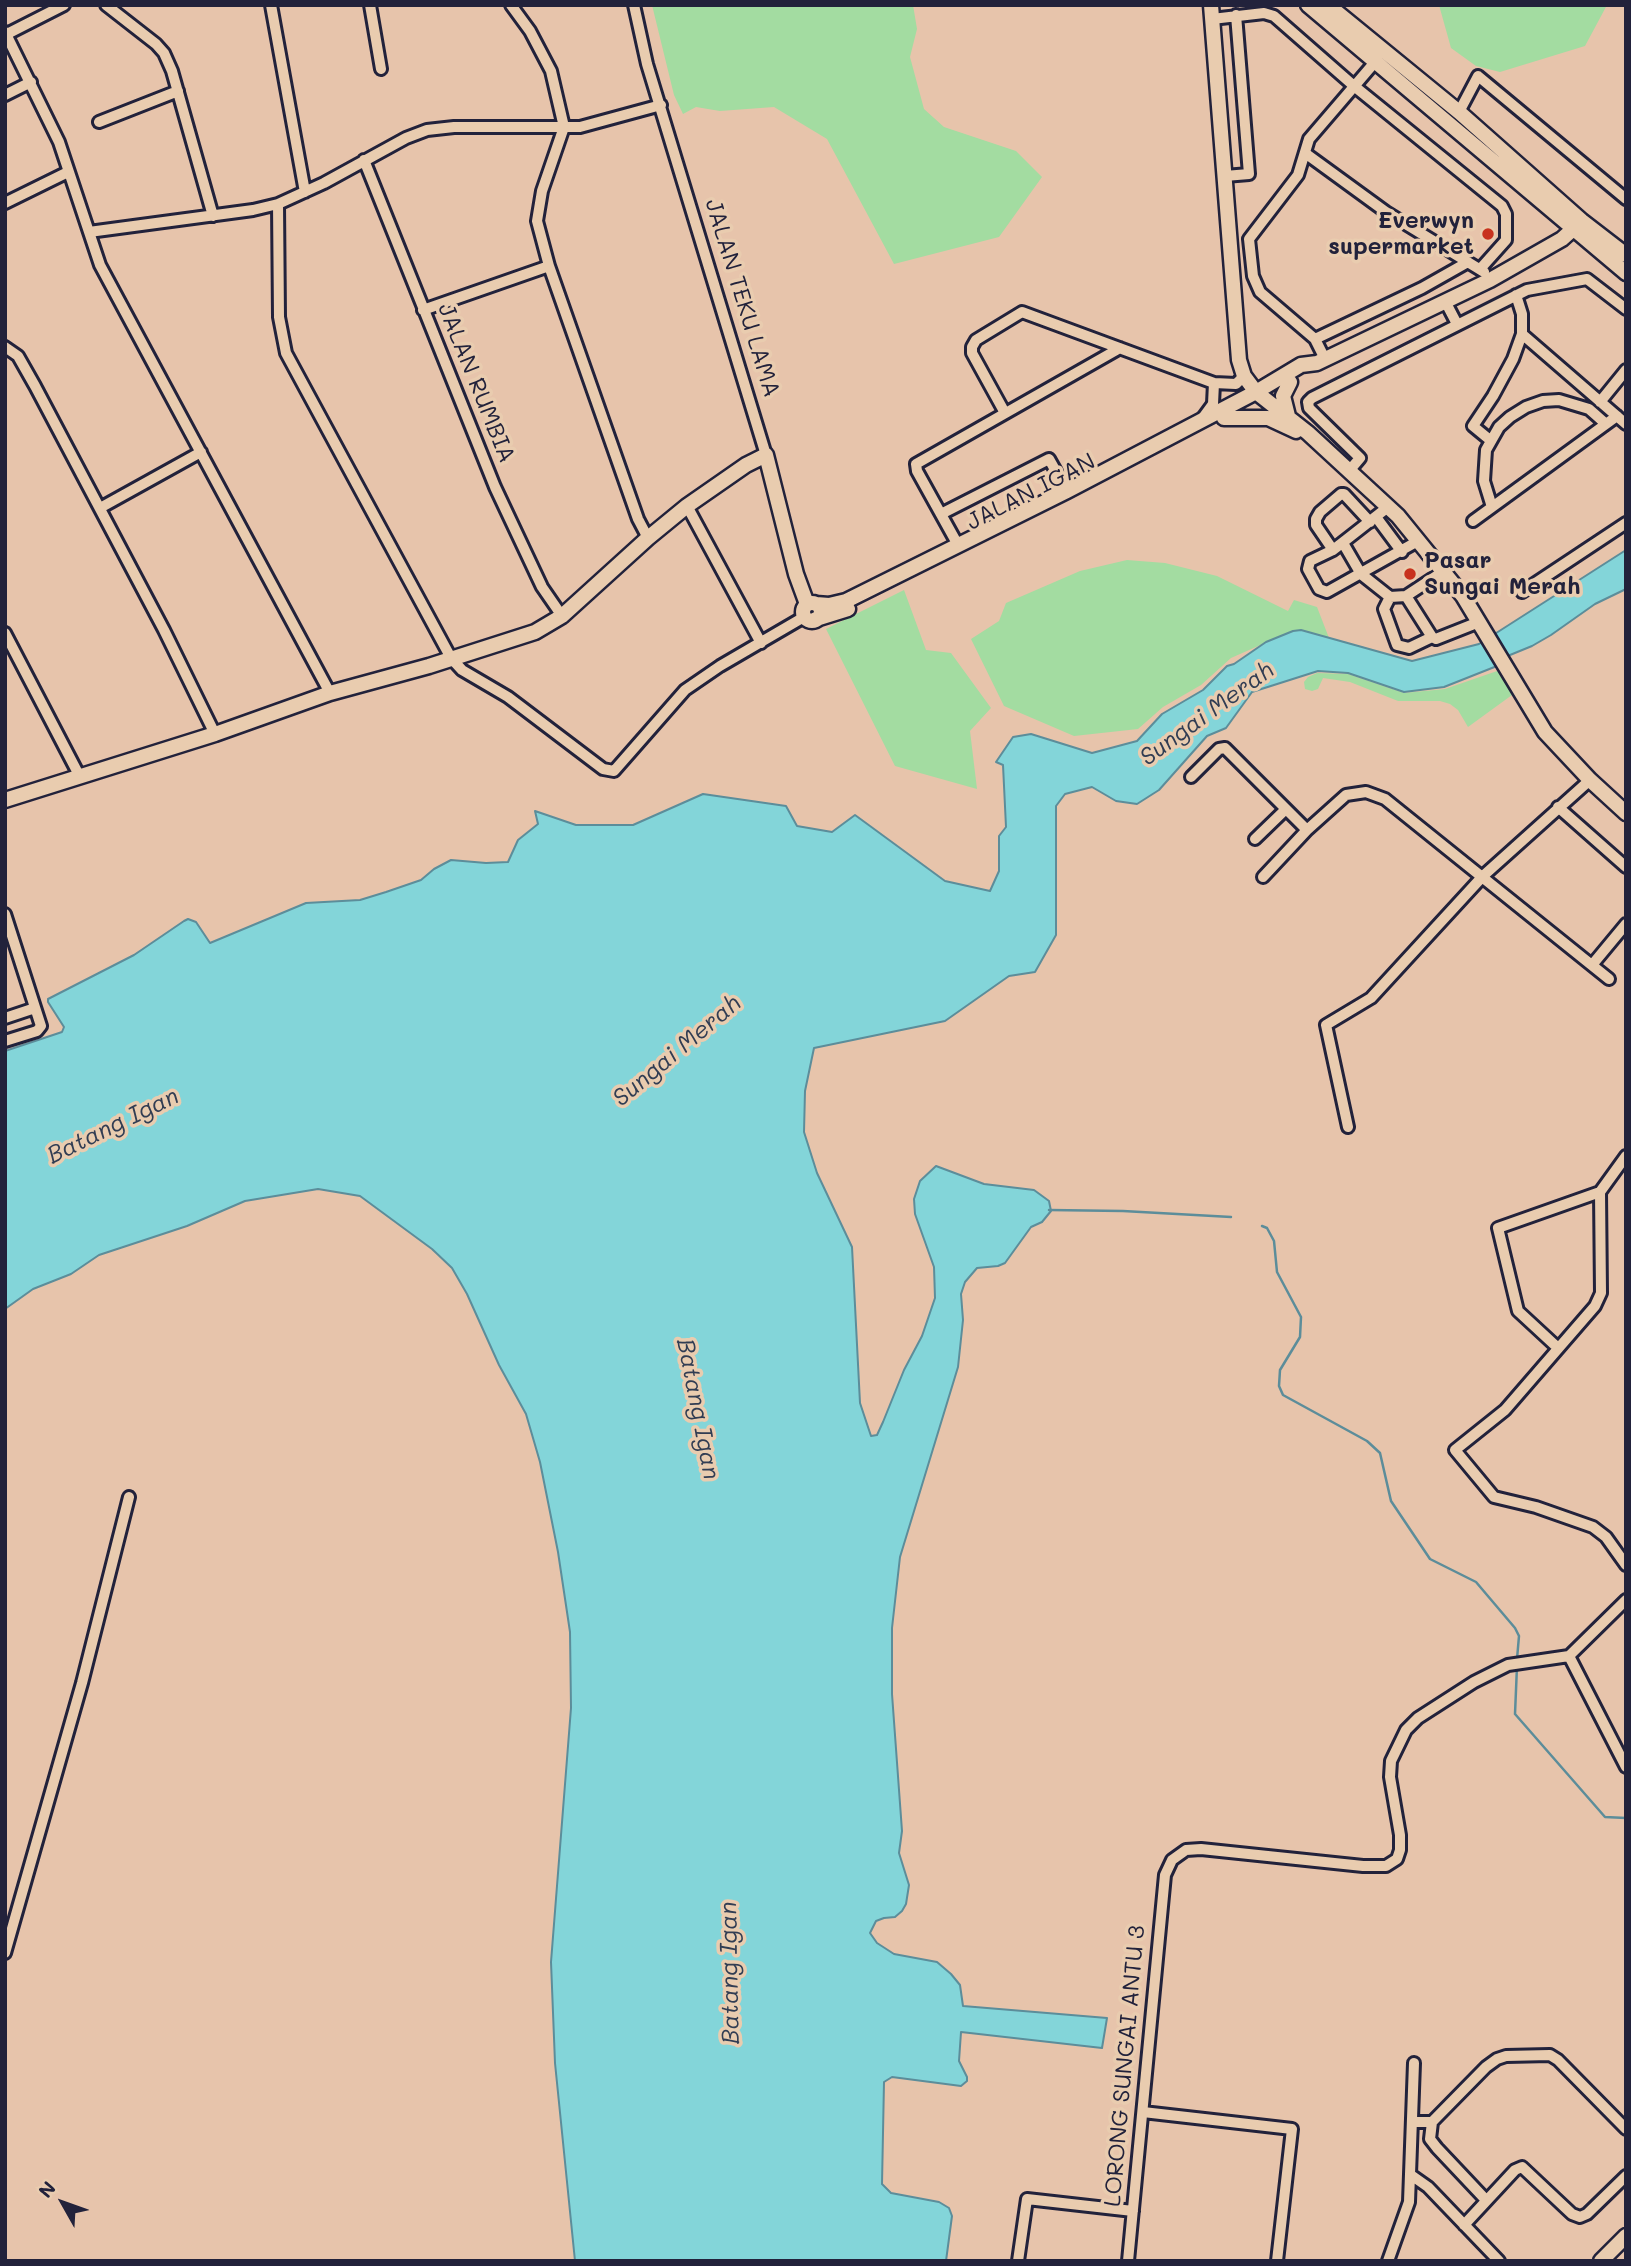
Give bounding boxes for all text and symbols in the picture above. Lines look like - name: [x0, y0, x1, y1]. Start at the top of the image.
- street label: JALAN TEKU LAMA: [699, 196, 785, 400]
- place label: Everwyn supermarket: [1328, 207, 1474, 261]
- marker: Everwyn supermarket: [1480, 226, 1496, 242]
- street label: JALAN RUMBIA: [431, 299, 521, 467]
- street label: JALAN IGAN: [962, 448, 1100, 536]
- place label: Pasar Sungai Merah: [1424, 547, 1580, 601]
- marker: Pasar Sungai Merah: [1402, 566, 1418, 582]
- water label: Sungai Merah: [1134, 656, 1280, 772]
- water label: Sungai Merah: [607, 989, 747, 1113]
- water label: Batang Igan: [42, 1082, 184, 1170]
- water label: Batang Igan: [670, 1336, 726, 1482]
- water label: Batang Igan: [714, 1901, 746, 2045]
- street label: LORONG SUNGAI ANTU 3: [1099, 1924, 1151, 2208]
- north arrow: [28, 2168, 98, 2238]
- text: N: [32, 2176, 61, 2203]

